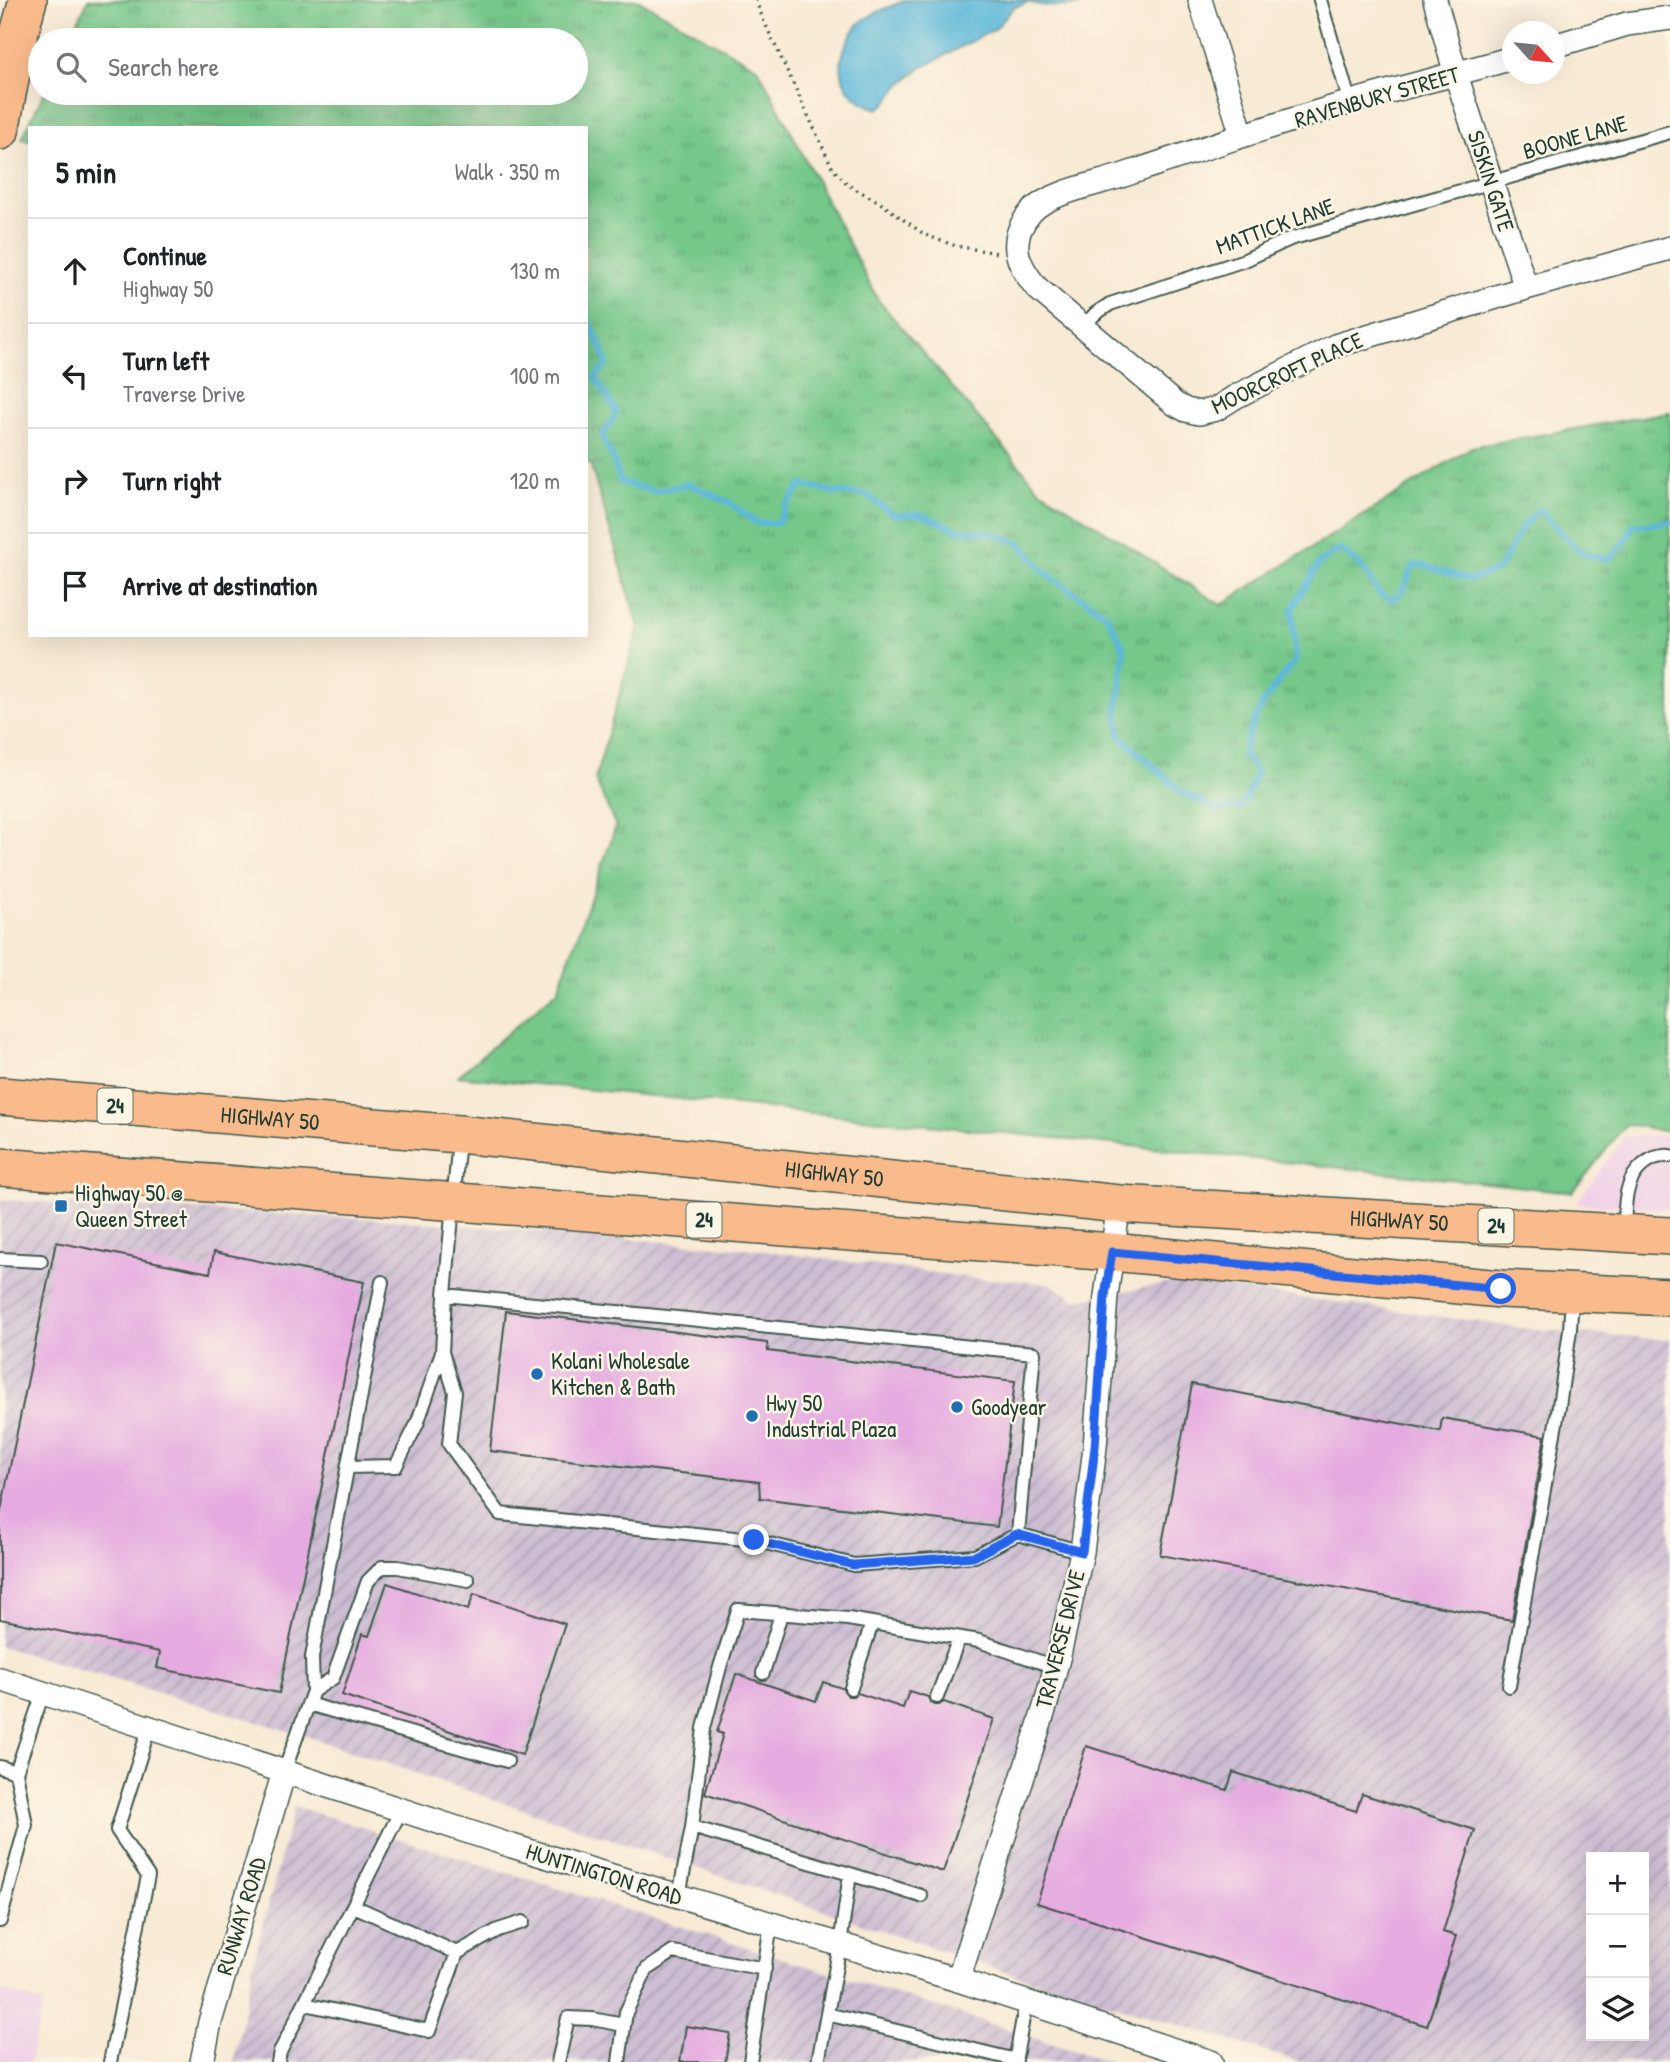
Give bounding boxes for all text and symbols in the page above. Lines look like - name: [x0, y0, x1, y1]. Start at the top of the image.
- north arrow: [1502, 21, 1565, 84]
- search box: [28, 28, 588, 105]
- icon: search: [52, 48, 90, 86]
- text: Search here: [108, 49, 219, 84]
- street label: RAVENBURY STREET: [1291, 58, 1463, 135]
- street label: BOONE LANE: [1519, 107, 1631, 166]
- street label: SISKIN GATE: [1461, 126, 1522, 235]
- text: 5 min: [56, 152, 116, 192]
- text: Walk · 350 m: [455, 156, 560, 187]
- street label: MATTICK LANE: [1211, 190, 1338, 261]
- text: Continue: [123, 238, 207, 273]
- icon: ahead: [56, 252, 94, 290]
- text: 130 m: [510, 255, 560, 286]
- text: Highway 50: [123, 273, 214, 304]
- street label: MOORCROFT PLACE: [1206, 324, 1368, 421]
- text: Turn left: [123, 343, 209, 378]
- icon: left: [56, 357, 94, 395]
- text: 100 m: [510, 360, 560, 391]
- text: Traverse Drive: [123, 378, 245, 409]
- icon: right: [56, 462, 94, 500]
- text: Turn right: [123, 463, 221, 498]
- text: 120 m: [510, 465, 560, 496]
- icon: arrive: [56, 567, 94, 605]
- text: Arrive at destination: [123, 568, 318, 603]
- road number: 24: [97, 1088, 132, 1124]
- street label: HIGHWAY 50: [220, 1098, 321, 1137]
- street label: HIGHWAY 50: [784, 1153, 885, 1194]
- place label: Highway 50 @ Queen Street: [75, 1177, 188, 1234]
- marker: Highway 50 @ Queen Street: [53, 1198, 69, 1214]
- street label: HIGHWAY 50: [1349, 1201, 1450, 1238]
- road number: 24: [686, 1202, 722, 1238]
- road number: 24: [1478, 1208, 1514, 1244]
- route start: [1485, 1273, 1516, 1304]
- place label: Kolani Wholesale Kitchen & Bath: [551, 1345, 690, 1402]
- marker: Kolani Wholesale Kitchen & Bath: [529, 1366, 545, 1382]
- place label: Hwy 50 Industrial Plaza: [766, 1387, 896, 1444]
- place label: Goodyear: [971, 1391, 1046, 1422]
- marker: Goodyear: [949, 1399, 965, 1415]
- marker: Hwy 50 Industrial Plaza: [744, 1408, 760, 1424]
- route end: [738, 1524, 769, 1555]
- street label: TRAVERSE DRIVE: [1027, 1566, 1092, 1711]
- street label: HUNTINGTON ROAD: [522, 1835, 686, 1912]
- map controls: [1586, 1852, 1649, 2041]
- button: +: [1586, 1852, 1649, 1915]
- street label: RUNWAY ROAD: [208, 1853, 273, 1979]
- button: −: [1586, 1915, 1649, 1978]
- button: layers: [1586, 1978, 1649, 2041]

